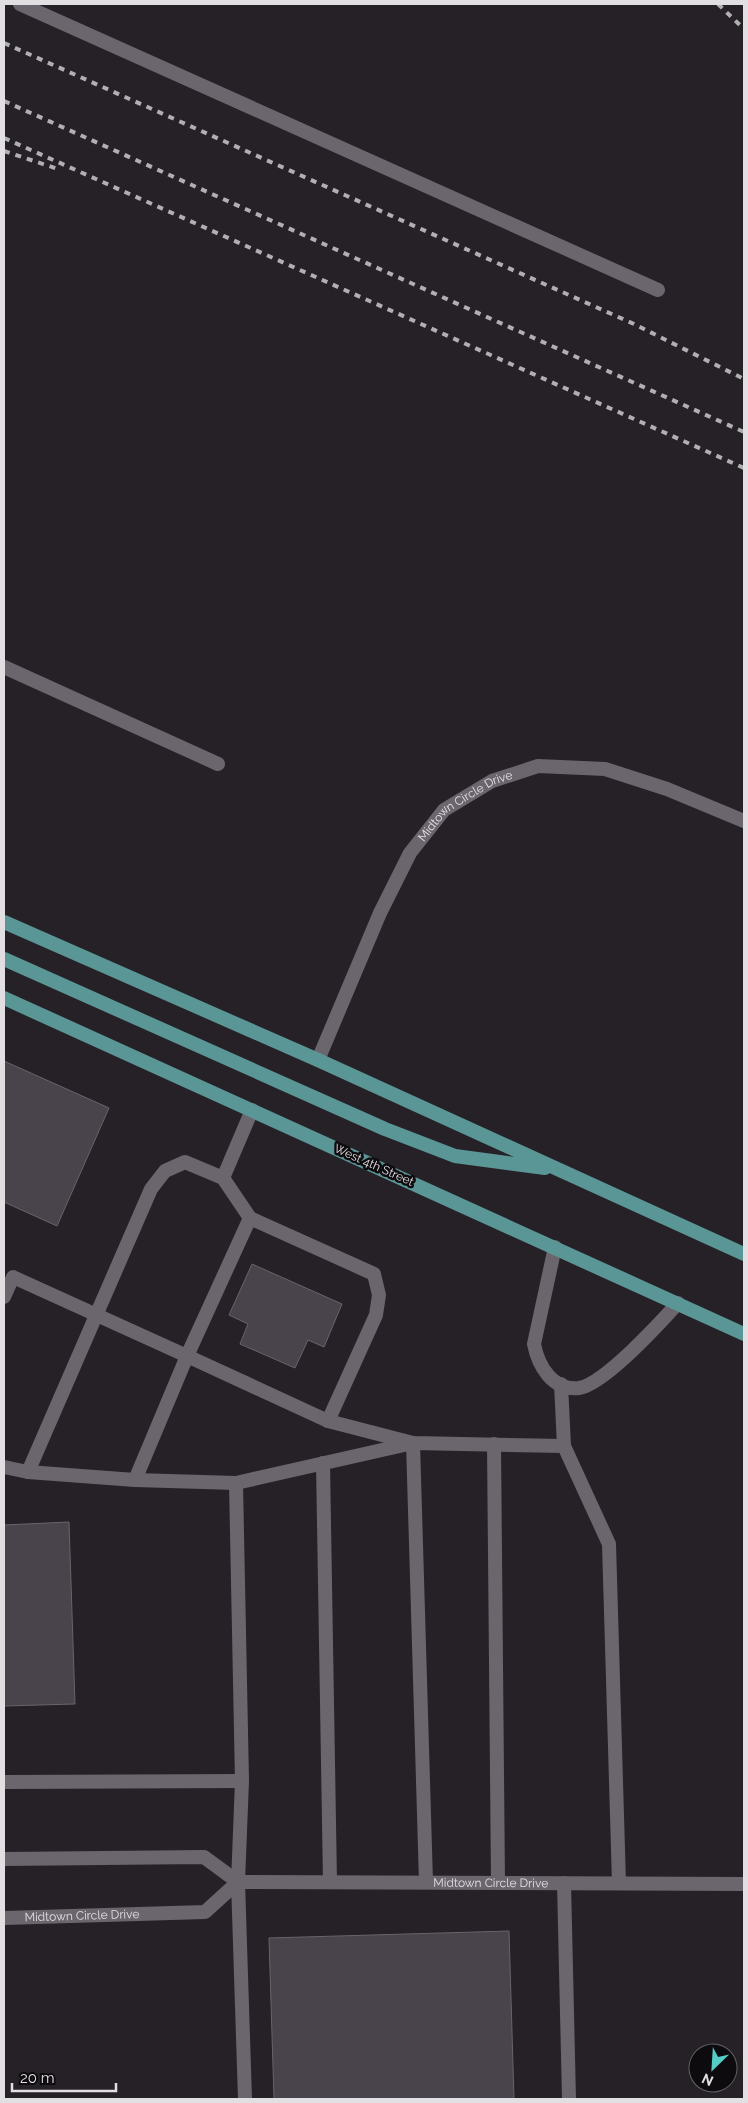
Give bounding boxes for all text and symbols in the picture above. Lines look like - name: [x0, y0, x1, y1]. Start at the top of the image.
- street label: Midtown Circle Drive: [415, 768, 514, 844]
- street label: West 4th Street: [332, 1141, 416, 1189]
- street label: Midtown Circle Drive: [433, 1876, 548, 1890]
- street label: Midtown Circle Drive: [24, 1907, 140, 1924]
- north arrow: [688, 2043, 738, 2093]
- scale bar: [12, 2060, 116, 2092]
- text: 20 m: [20, 2069, 55, 2087]
- text: N: [699, 2070, 716, 2089]

